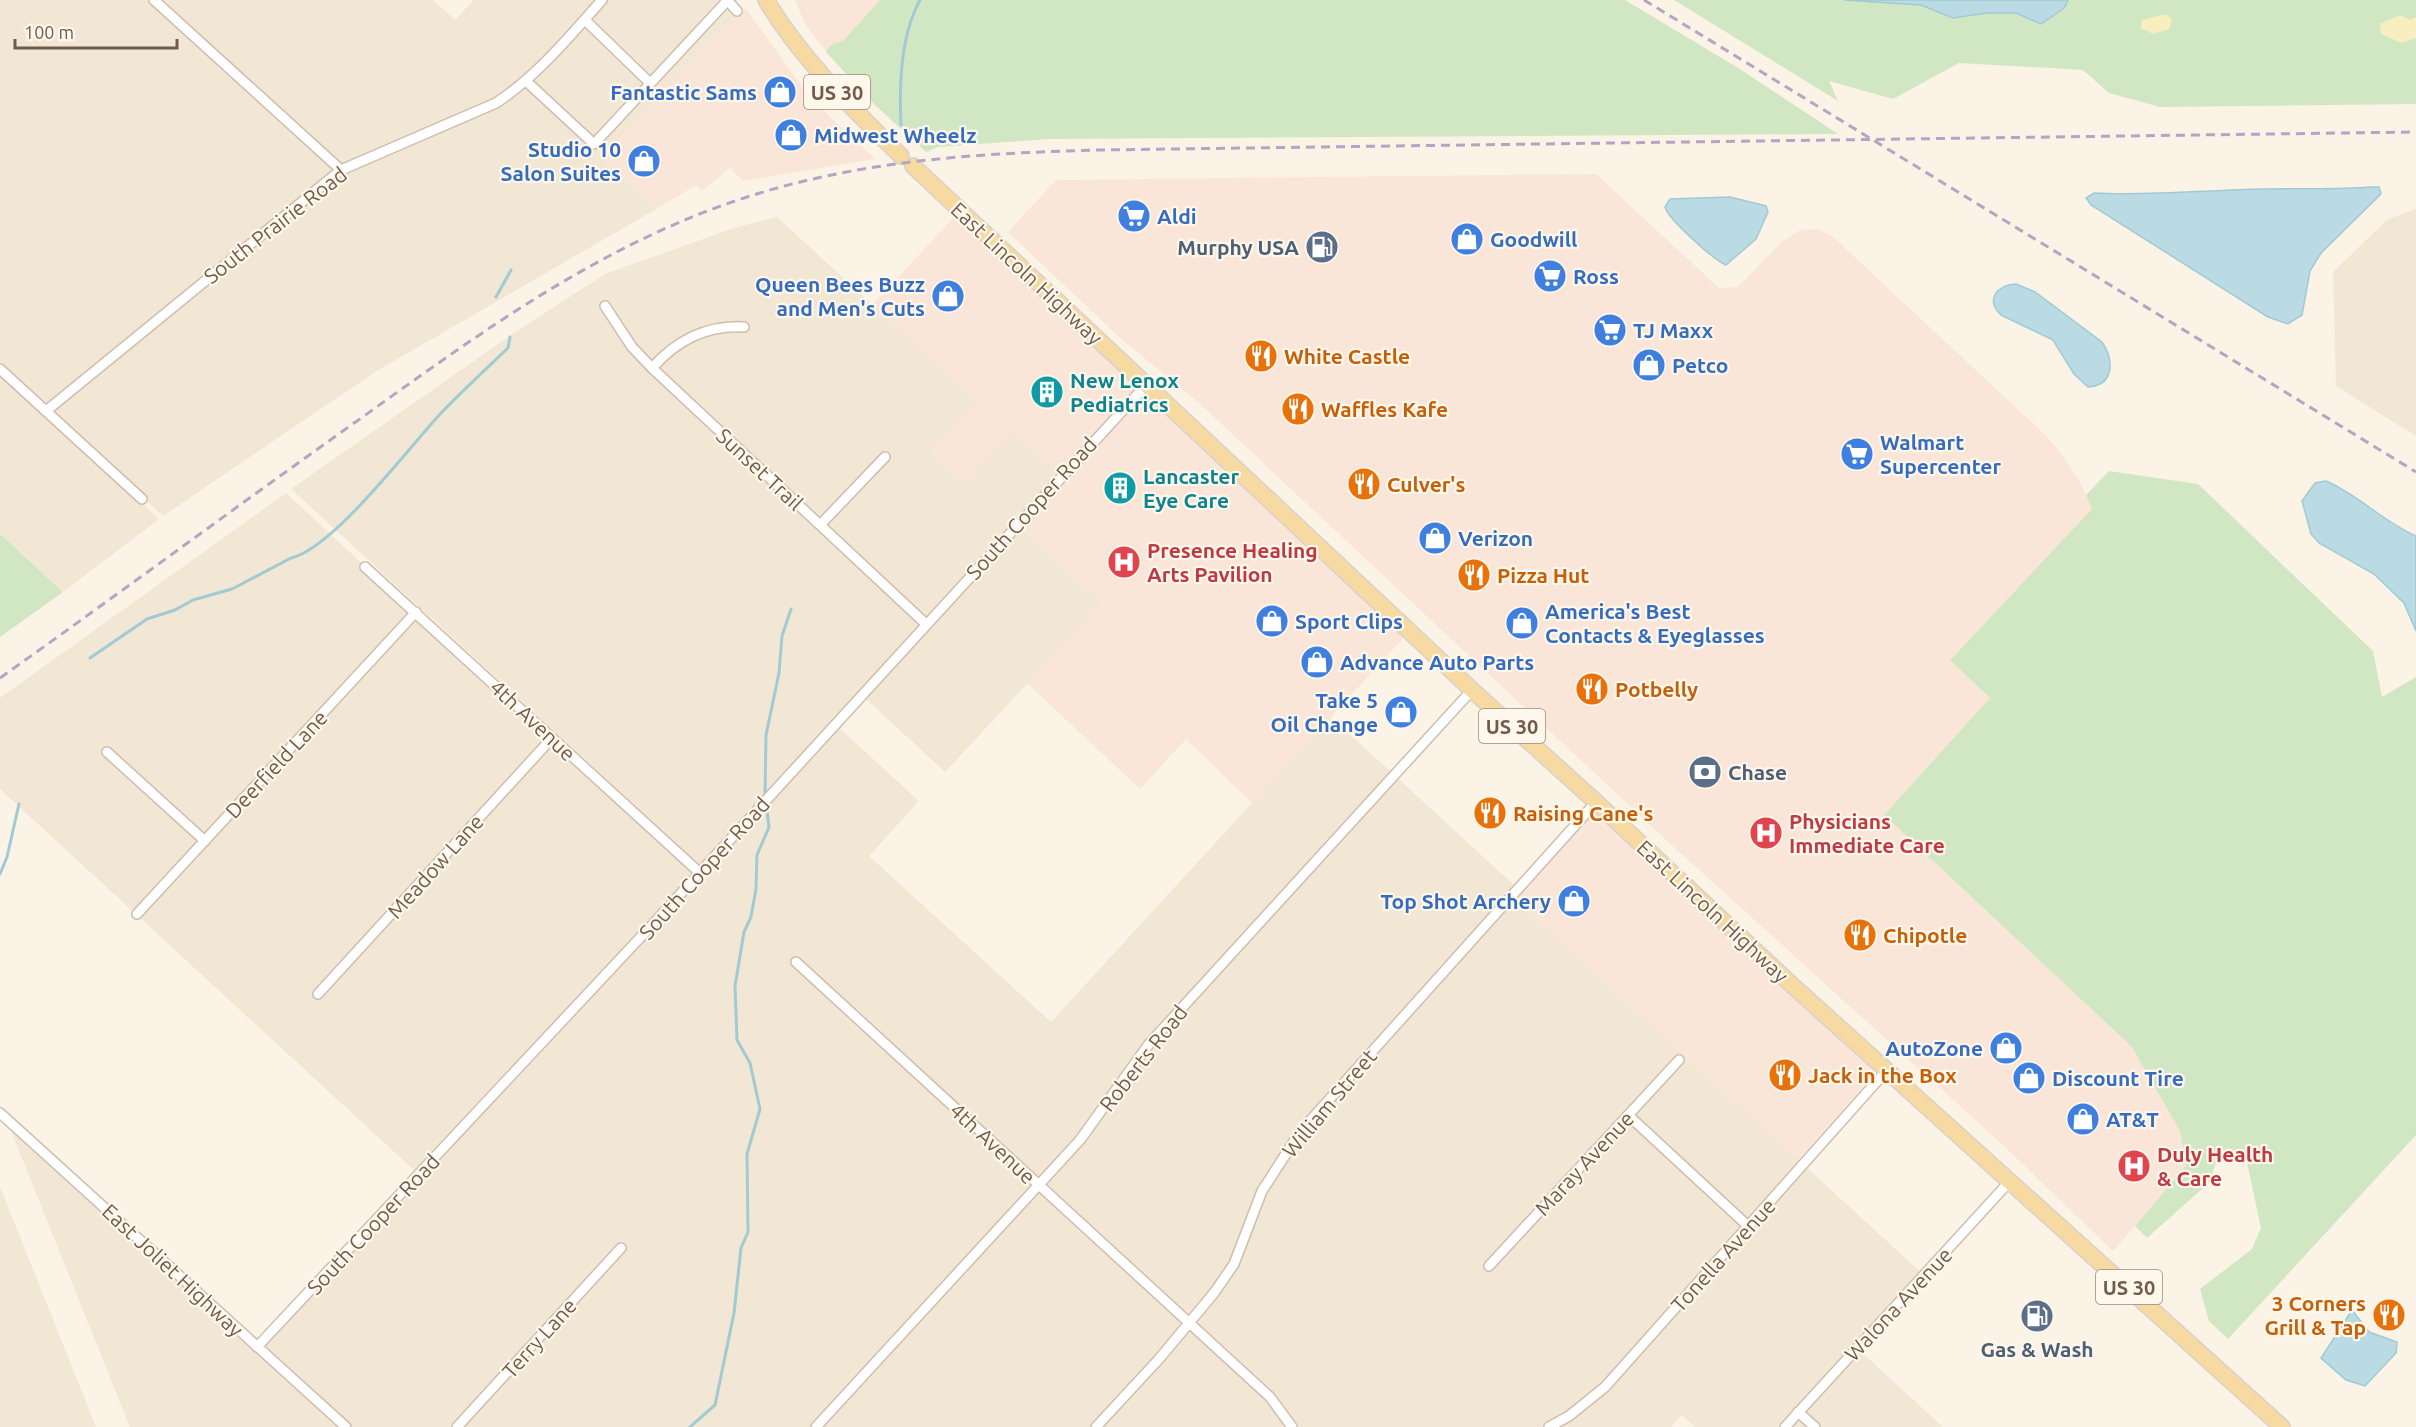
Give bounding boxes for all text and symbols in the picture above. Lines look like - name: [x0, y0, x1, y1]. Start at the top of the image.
- scale bar: [15, 12, 177, 50]
- text: 100 m: [24, 22, 74, 42]
- shop icon: Fantastic Sams: [762, 74, 798, 110]
- road number: US 30: [804, 75, 870, 109]
- place label: Fantastic Sams: [610, 80, 757, 104]
- shop icon: Midwest Wheelz: [773, 117, 809, 153]
- place label: Midwest Wheelz: [814, 123, 977, 147]
- place label: Studio 10 Salon Suites: [500, 137, 621, 185]
- shop icon: Studio 10 Salon Suites: [626, 143, 662, 179]
- street label: South Prairie Road: [199, 162, 351, 288]
- street label: East Lincoln Highway: [946, 197, 1108, 349]
- supermarket icon: Aldi: [1116, 198, 1152, 234]
- place label: Aldi: [1157, 204, 1197, 228]
- shop icon: Goodwill: [1449, 221, 1485, 257]
- place label: Goodwill: [1490, 227, 1577, 251]
- fuel station icon: Murphy USA: [1304, 229, 1340, 265]
- place label: Murphy USA: [1177, 235, 1299, 259]
- supermarket icon: Ross: [1532, 258, 1568, 294]
- place label: Ross: [1573, 264, 1619, 288]
- place label: Queen Bees Buzz and Men's Cuts: [755, 272, 925, 320]
- shop icon: Queen Bees Buzz and Men's Cuts: [930, 278, 966, 314]
- supermarket icon: TJ Maxx: [1592, 312, 1628, 348]
- place label: TJ Maxx: [1633, 318, 1714, 342]
- restaurant icon: White Castle: [1243, 338, 1279, 374]
- place label: White Castle: [1284, 344, 1410, 368]
- shop icon: Petco: [1631, 347, 1667, 383]
- place label: Petco: [1672, 353, 1728, 377]
- place label: New Lenox Pediatrics: [1070, 368, 1179, 416]
- building icon: New Lenox Pediatrics: [1029, 374, 1065, 410]
- restaurant icon: Waffles Kafe: [1280, 391, 1316, 427]
- place label: Waffles Kafe: [1321, 397, 1448, 421]
- street label: Sunset Trail: [712, 423, 808, 515]
- place label: Walmart Supercenter: [1880, 430, 2001, 478]
- street label: South Cooper Road: [961, 432, 1101, 584]
- supermarket icon: Walmart Supercenter: [1839, 436, 1875, 472]
- place label: Lancaster Eye Care: [1143, 464, 1239, 512]
- restaurant icon: Culver's: [1346, 466, 1382, 502]
- building icon: Lancaster Eye Care: [1102, 470, 1138, 506]
- place label: Culver's: [1387, 472, 1466, 496]
- shop icon: Verizon: [1417, 520, 1453, 556]
- place label: Verizon: [1458, 526, 1533, 550]
- place label: Presence Healing Arts Pavilion: [1147, 538, 1318, 586]
- hospital icon: Presence Healing Arts Pavilion: [1106, 544, 1142, 580]
- restaurant icon: Pizza Hut: [1456, 557, 1492, 593]
- place label: Pizza Hut: [1497, 563, 1589, 587]
- place label: America's Best Contacts & Eyeglasses: [1545, 599, 1765, 647]
- shop icon: Sport Clips: [1254, 603, 1290, 639]
- shop icon: America's Best Contacts & Eyeglasses: [1504, 605, 1540, 641]
- place label: Sport Clips: [1295, 609, 1403, 633]
- shop icon: Advance Auto Parts: [1299, 644, 1335, 680]
- place label: Advance Auto Parts: [1340, 650, 1534, 674]
- restaurant icon: Potbelly: [1574, 671, 1610, 707]
- street label: 4th Avenue: [485, 675, 581, 765]
- place label: Potbelly: [1615, 677, 1698, 701]
- place label: Take 5 Oil Change: [1270, 688, 1378, 736]
- shop icon: Take 5 Oil Change: [1383, 694, 1419, 730]
- street label: Deerfield Lane: [220, 705, 332, 823]
- road number: US 30: [1479, 709, 1545, 743]
- bank icon: Chase: [1687, 754, 1723, 790]
- place label: Chase: [1728, 760, 1787, 784]
- street label: South Cooper Road: [634, 792, 774, 944]
- restaurant icon: Raising Cane's: [1472, 795, 1508, 831]
- place label: Raising Cane's: [1513, 801, 1653, 825]
- street label: Meadow Lane: [382, 809, 488, 923]
- place label: Physicians Immediate Care: [1789, 809, 1945, 857]
- hospital icon: Physicians Immediate Care: [1748, 815, 1784, 851]
- street label: East Lincoln Highway: [1632, 835, 1794, 987]
- shop icon: Top Shot Archery: [1556, 883, 1592, 919]
- place label: Top Shot Archery: [1380, 889, 1551, 913]
- restaurant icon: Chipotle: [1842, 917, 1878, 953]
- place label: Chipotle: [1883, 923, 1967, 947]
- street label: Roberts Road: [1094, 1000, 1192, 1116]
- shop icon: AutoZone: [1988, 1030, 2024, 1066]
- place label: AutoZone: [1885, 1036, 1983, 1060]
- street label: William Street: [1277, 1044, 1381, 1162]
- restaurant icon: Jack in the Box: [1767, 1057, 1803, 1093]
- shop icon: Discount Tire: [2011, 1060, 2047, 1096]
- place label: Jack in the Box: [1808, 1063, 1957, 1087]
- place label: Discount Tire: [2052, 1066, 2184, 1090]
- street label: 4th Avenue: [945, 1098, 1041, 1188]
- shop icon: AT&T: [2065, 1101, 2101, 1137]
- street label: Maray Avenue: [1530, 1106, 1638, 1220]
- place label: AT&T: [2106, 1107, 2159, 1131]
- place label: Duly Health & Care: [2157, 1142, 2273, 1190]
- hospital icon: Duly Health & Care: [2116, 1148, 2152, 1184]
- street label: South Cooper Road: [302, 1149, 444, 1299]
- street label: Tonella Avenue: [1666, 1193, 1780, 1317]
- street label: East Joliet Highway: [98, 1199, 248, 1341]
- street label: Walona Avenue: [1839, 1242, 1957, 1366]
- road number: US 30: [2096, 1270, 2162, 1304]
- place label: 3 Corners Grill & Tap: [2265, 1291, 2366, 1339]
- street label: Terry Lane: [497, 1293, 581, 1383]
- restaurant icon: 3 Corners Grill & Tap: [2371, 1297, 2407, 1333]
- fuel station icon: Gas & Wash: [2019, 1298, 2055, 1334]
- place label: Gas & Wash: [1980, 1337, 2094, 1361]

